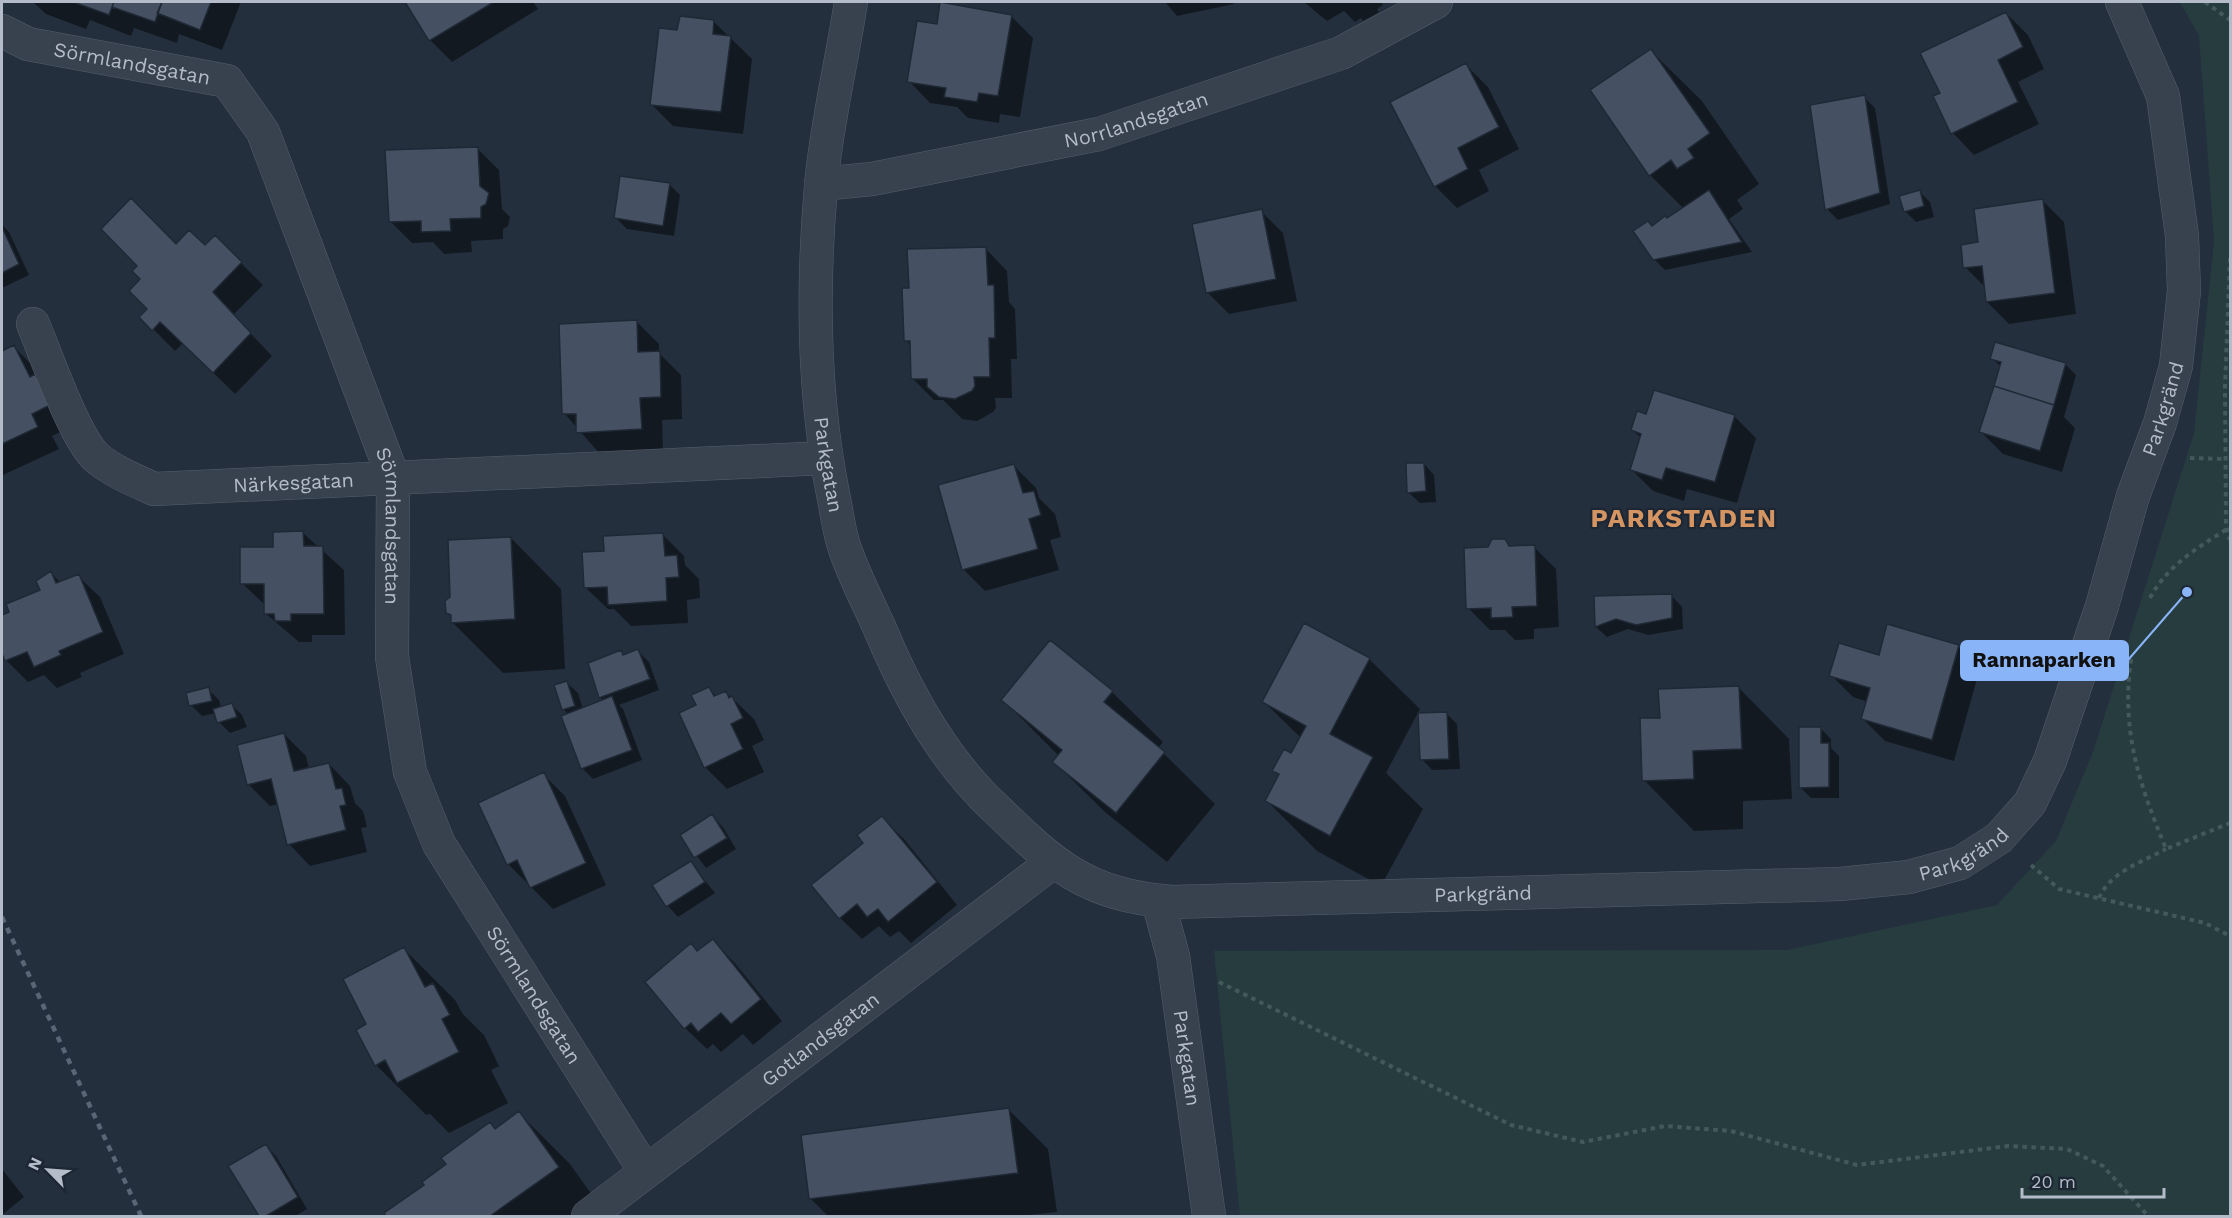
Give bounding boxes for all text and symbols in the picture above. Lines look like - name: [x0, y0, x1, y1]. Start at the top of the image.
- street label: Sörmlandsgatan: [52, 37, 212, 90]
- street label: Norrlandsgatan: [1062, 86, 1211, 153]
- street label: Parkgränd: [2137, 359, 2189, 459]
- street label: Parkgatan: [809, 415, 848, 514]
- street label: Sörmlandsgatan: [371, 444, 405, 605]
- street label: Närkesgatan: [233, 468, 354, 497]
- district label: PARKSTADEN: [1591, 503, 1777, 533]
- callout: Ramnaparken: [1961, 641, 2128, 680]
- text: Ramnaparken: [1972, 647, 2116, 672]
- street label: Parkgränd: [1916, 823, 2014, 886]
- street label: Parkgränd: [1434, 880, 1532, 907]
- street label: Sörmlandsgatan: [482, 921, 587, 1068]
- street label: Gotlandsgatan: [757, 987, 884, 1091]
- street label: Parkgatan: [1169, 1008, 1206, 1108]
- north arrow: [18, 1140, 78, 1200]
- text: N: [24, 1154, 46, 1173]
- scale bar: [2022, 1161, 2164, 1199]
- text: 20 m: [2031, 1171, 2076, 1192]

